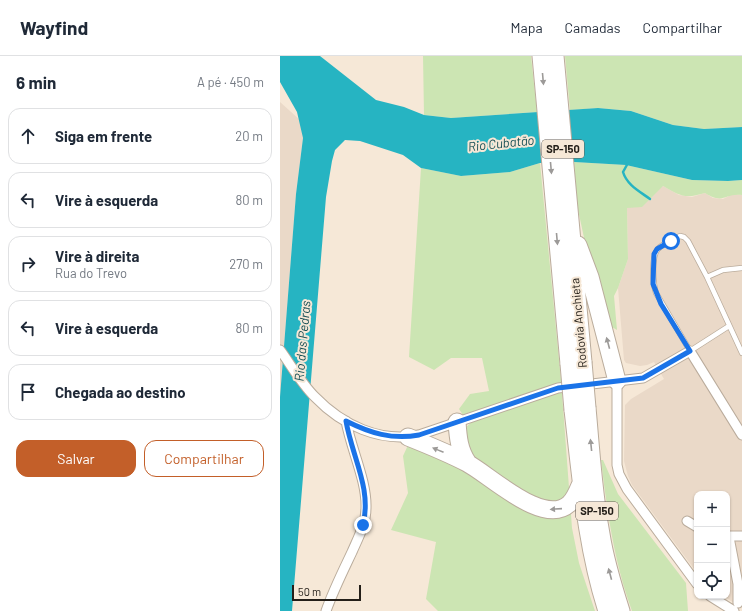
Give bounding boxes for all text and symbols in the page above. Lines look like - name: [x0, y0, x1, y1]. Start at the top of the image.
- text: Wayfind: [20, 16, 88, 39]
- text: Mapa: [511, 19, 543, 36]
- text: Camadas: [565, 19, 620, 36]
- text: Compartilhar: [642, 19, 722, 36]
- text: 6 min: [16, 72, 56, 92]
- one-way arrow: [540, 72, 546, 85]
- text: A pé · 450 m: [197, 74, 264, 90]
- icon: ahead: [17, 125, 39, 147]
- text: Siga em frente: [55, 127, 152, 145]
- text: 20 m: [235, 128, 263, 144]
- water label: Rio Cubatão: [467, 132, 535, 154]
- road number: SP-150: [542, 140, 584, 158]
- one-way arrow: [548, 162, 554, 174]
- icon: left: [17, 189, 39, 211]
- text: Vire à esquerda: [55, 191, 158, 209]
- text: 80 m: [236, 192, 263, 208]
- route start: [662, 232, 680, 250]
- one-way arrow: [554, 233, 561, 245]
- text: Vire à direita: [55, 247, 139, 265]
- icon: right: [17, 253, 39, 275]
- text: 270 m: [229, 256, 263, 272]
- text: Rua do Trevo: [55, 265, 127, 281]
- street label: Rodovia Anchieta: [567, 278, 589, 369]
- water label: Rio das Pedras: [291, 300, 313, 382]
- icon: left: [17, 317, 39, 339]
- text: Vire à esquerda: [55, 319, 158, 337]
- text: 80 m: [236, 320, 263, 336]
- one-way arrow: [604, 337, 610, 350]
- icon: arrive: [17, 381, 39, 403]
- text: Chegada ao destino: [55, 383, 186, 401]
- one-way arrow: [587, 439, 594, 451]
- button: Salvar: [16, 440, 136, 477]
- button: Compartilhar: [144, 440, 264, 477]
- one-way arrow: [432, 446, 444, 452]
- map controls: [694, 491, 730, 599]
- button: +: [694, 491, 730, 527]
- road number: SP-150: [576, 502, 618, 520]
- one-way arrow: [550, 506, 562, 513]
- route end: [354, 516, 372, 534]
- button: −: [694, 527, 730, 563]
- button: locate: [694, 563, 730, 599]
- one-way arrow: [606, 567, 612, 580]
- scale bar: [292, 583, 361, 602]
- text: 50 m: [298, 585, 321, 598]

